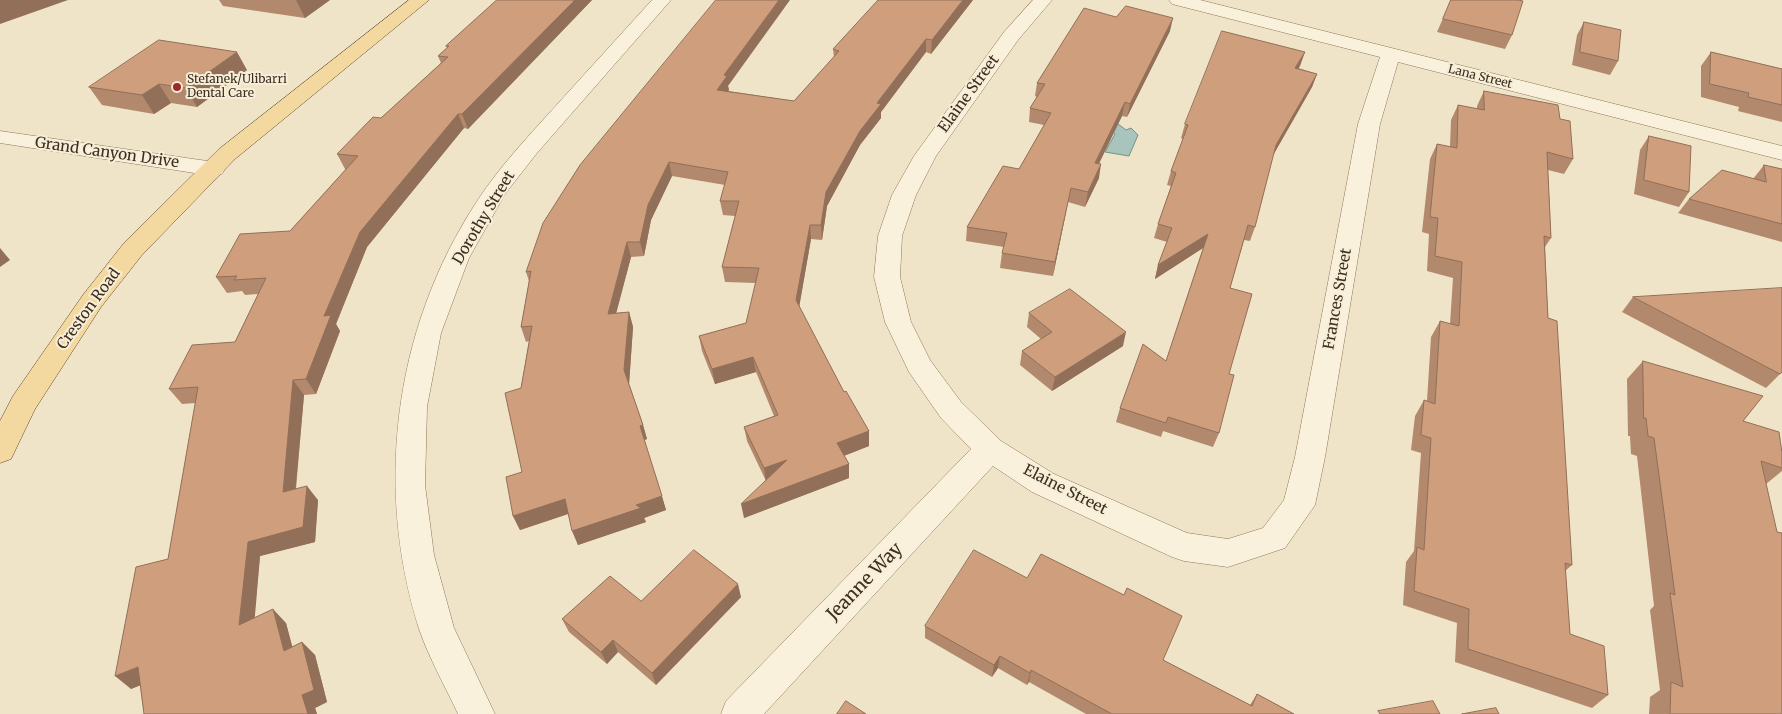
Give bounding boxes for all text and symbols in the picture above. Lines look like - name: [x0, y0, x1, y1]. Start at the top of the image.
- street label: Elaine Street: [935, 52, 1003, 136]
- street label: Lana Street: [1446, 62, 1514, 92]
- place label: Stefanek/Ulibarri Dental Care: [187, 73, 287, 101]
- marker: Stefanek/Ulibarri Dental Care: [171, 81, 183, 93]
- street label: Grand Canyon Drive: [34, 134, 180, 172]
- street label: Dorothy Street: [449, 168, 519, 268]
- street label: Frances Street: [1320, 247, 1356, 351]
- street label: Creston Road: [54, 265, 124, 353]
- street label: Elaine Street: [1020, 461, 1110, 519]
- street label: Jeanne Way: [823, 539, 907, 625]

